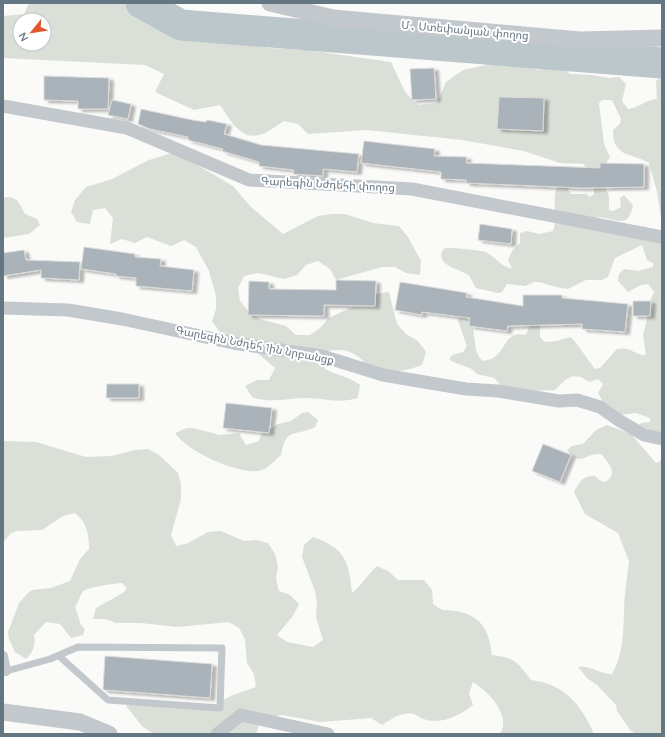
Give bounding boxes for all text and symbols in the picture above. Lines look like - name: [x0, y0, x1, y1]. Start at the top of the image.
- north arrow: [12, 12, 52, 52]
- street label: Մ․ Ստեփանյան փողոց: [401, 17, 529, 43]
- text: N: [15, 30, 31, 44]
- street label: Գարեգին Նժդեհի փողոց: [261, 174, 395, 194]
- street label: Գարեգին Նժդեհ 1ին նրբանցք: [175, 323, 335, 367]

